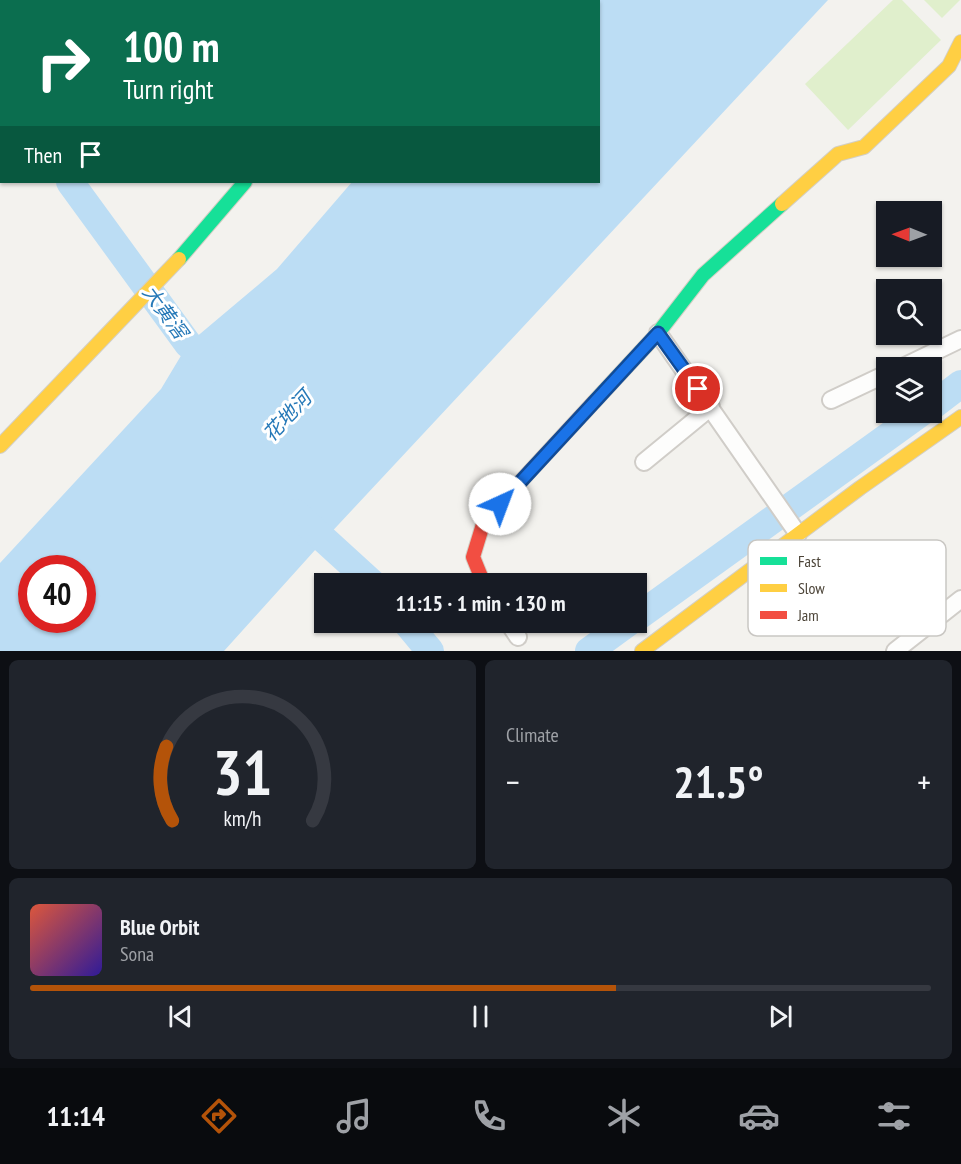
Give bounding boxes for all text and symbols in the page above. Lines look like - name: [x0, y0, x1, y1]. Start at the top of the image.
- text: 100 m: [123, 19, 220, 74]
- icon: right: [24, 24, 102, 102]
- text: Turn right: [123, 72, 214, 106]
- icon: arrive: [74, 138, 107, 171]
- text: Then: [24, 141, 62, 169]
- north arrow: [876, 201, 942, 267]
- map controls: [876, 201, 942, 423]
- button: search: [876, 279, 942, 345]
- water label: 大黄滘: [137, 280, 195, 346]
- button: layers: [876, 357, 942, 423]
- pin: [672, 363, 723, 414]
- icon: arrive: [681, 372, 714, 405]
- water label: 花地河: [257, 382, 320, 447]
- position arrow: [468, 472, 532, 536]
- legend: [748, 540, 946, 636]
- text: Fast: [798, 551, 821, 571]
- speed limit sign: 40: [18, 555, 96, 633]
- text: Slow: [798, 578, 825, 598]
- text: 11:15 · 1 min · 130 m: [395, 589, 566, 617]
- text: Jam: [797, 605, 819, 625]
- text: Climate: [506, 722, 559, 748]
- text: 31: [213, 731, 272, 812]
- text: 21.5°: [673, 752, 764, 810]
- text: −: [506, 760, 520, 803]
- text: +: [917, 760, 931, 803]
- text: km/h: [223, 805, 262, 833]
- text: Blue Orbit: [120, 913, 199, 941]
- text: Sona: [120, 941, 154, 967]
- icon: previous: [164, 1000, 197, 1033]
- icon: pause: [464, 1000, 497, 1033]
- icon: next: [764, 1000, 797, 1033]
- icon: directions: [198, 1095, 240, 1137]
- icon: music: [333, 1095, 375, 1137]
- icon: phone: [468, 1095, 510, 1137]
- icon: climate: [603, 1095, 645, 1137]
- icon: car: [738, 1095, 780, 1137]
- icon: filters: [873, 1095, 915, 1137]
- text: 11:14: [46, 1099, 105, 1133]

